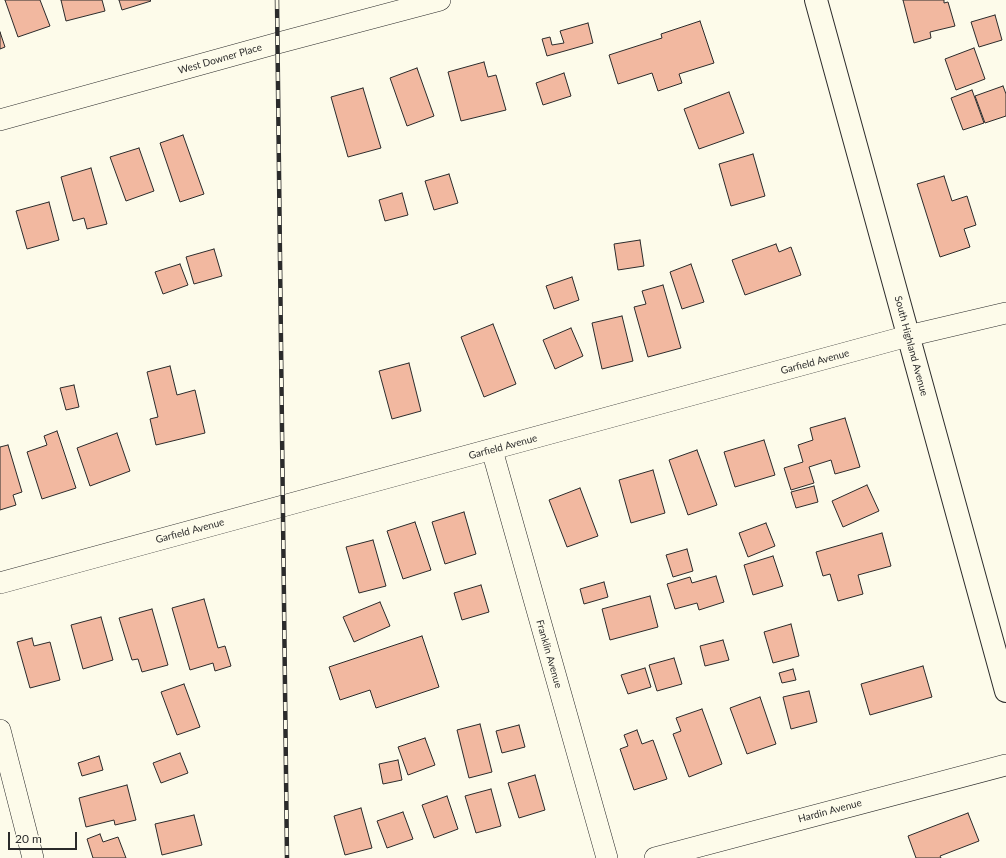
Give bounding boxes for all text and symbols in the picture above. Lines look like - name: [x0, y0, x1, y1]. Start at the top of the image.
- street label: West Downer Place: [177, 41, 263, 77]
- street label: South Highland Avenue: [892, 295, 930, 397]
- street label: Garfield Avenue: [779, 347, 851, 377]
- street label: Garfield Avenue: [467, 432, 539, 462]
- street label: Garfield Avenue: [154, 516, 226, 546]
- street label: Franklin Avenue: [534, 619, 564, 689]
- street label: Hardin Avenue: [797, 797, 863, 825]
- scale bar: [10, 824, 79, 850]
- text: 20 m: [15, 831, 42, 846]

